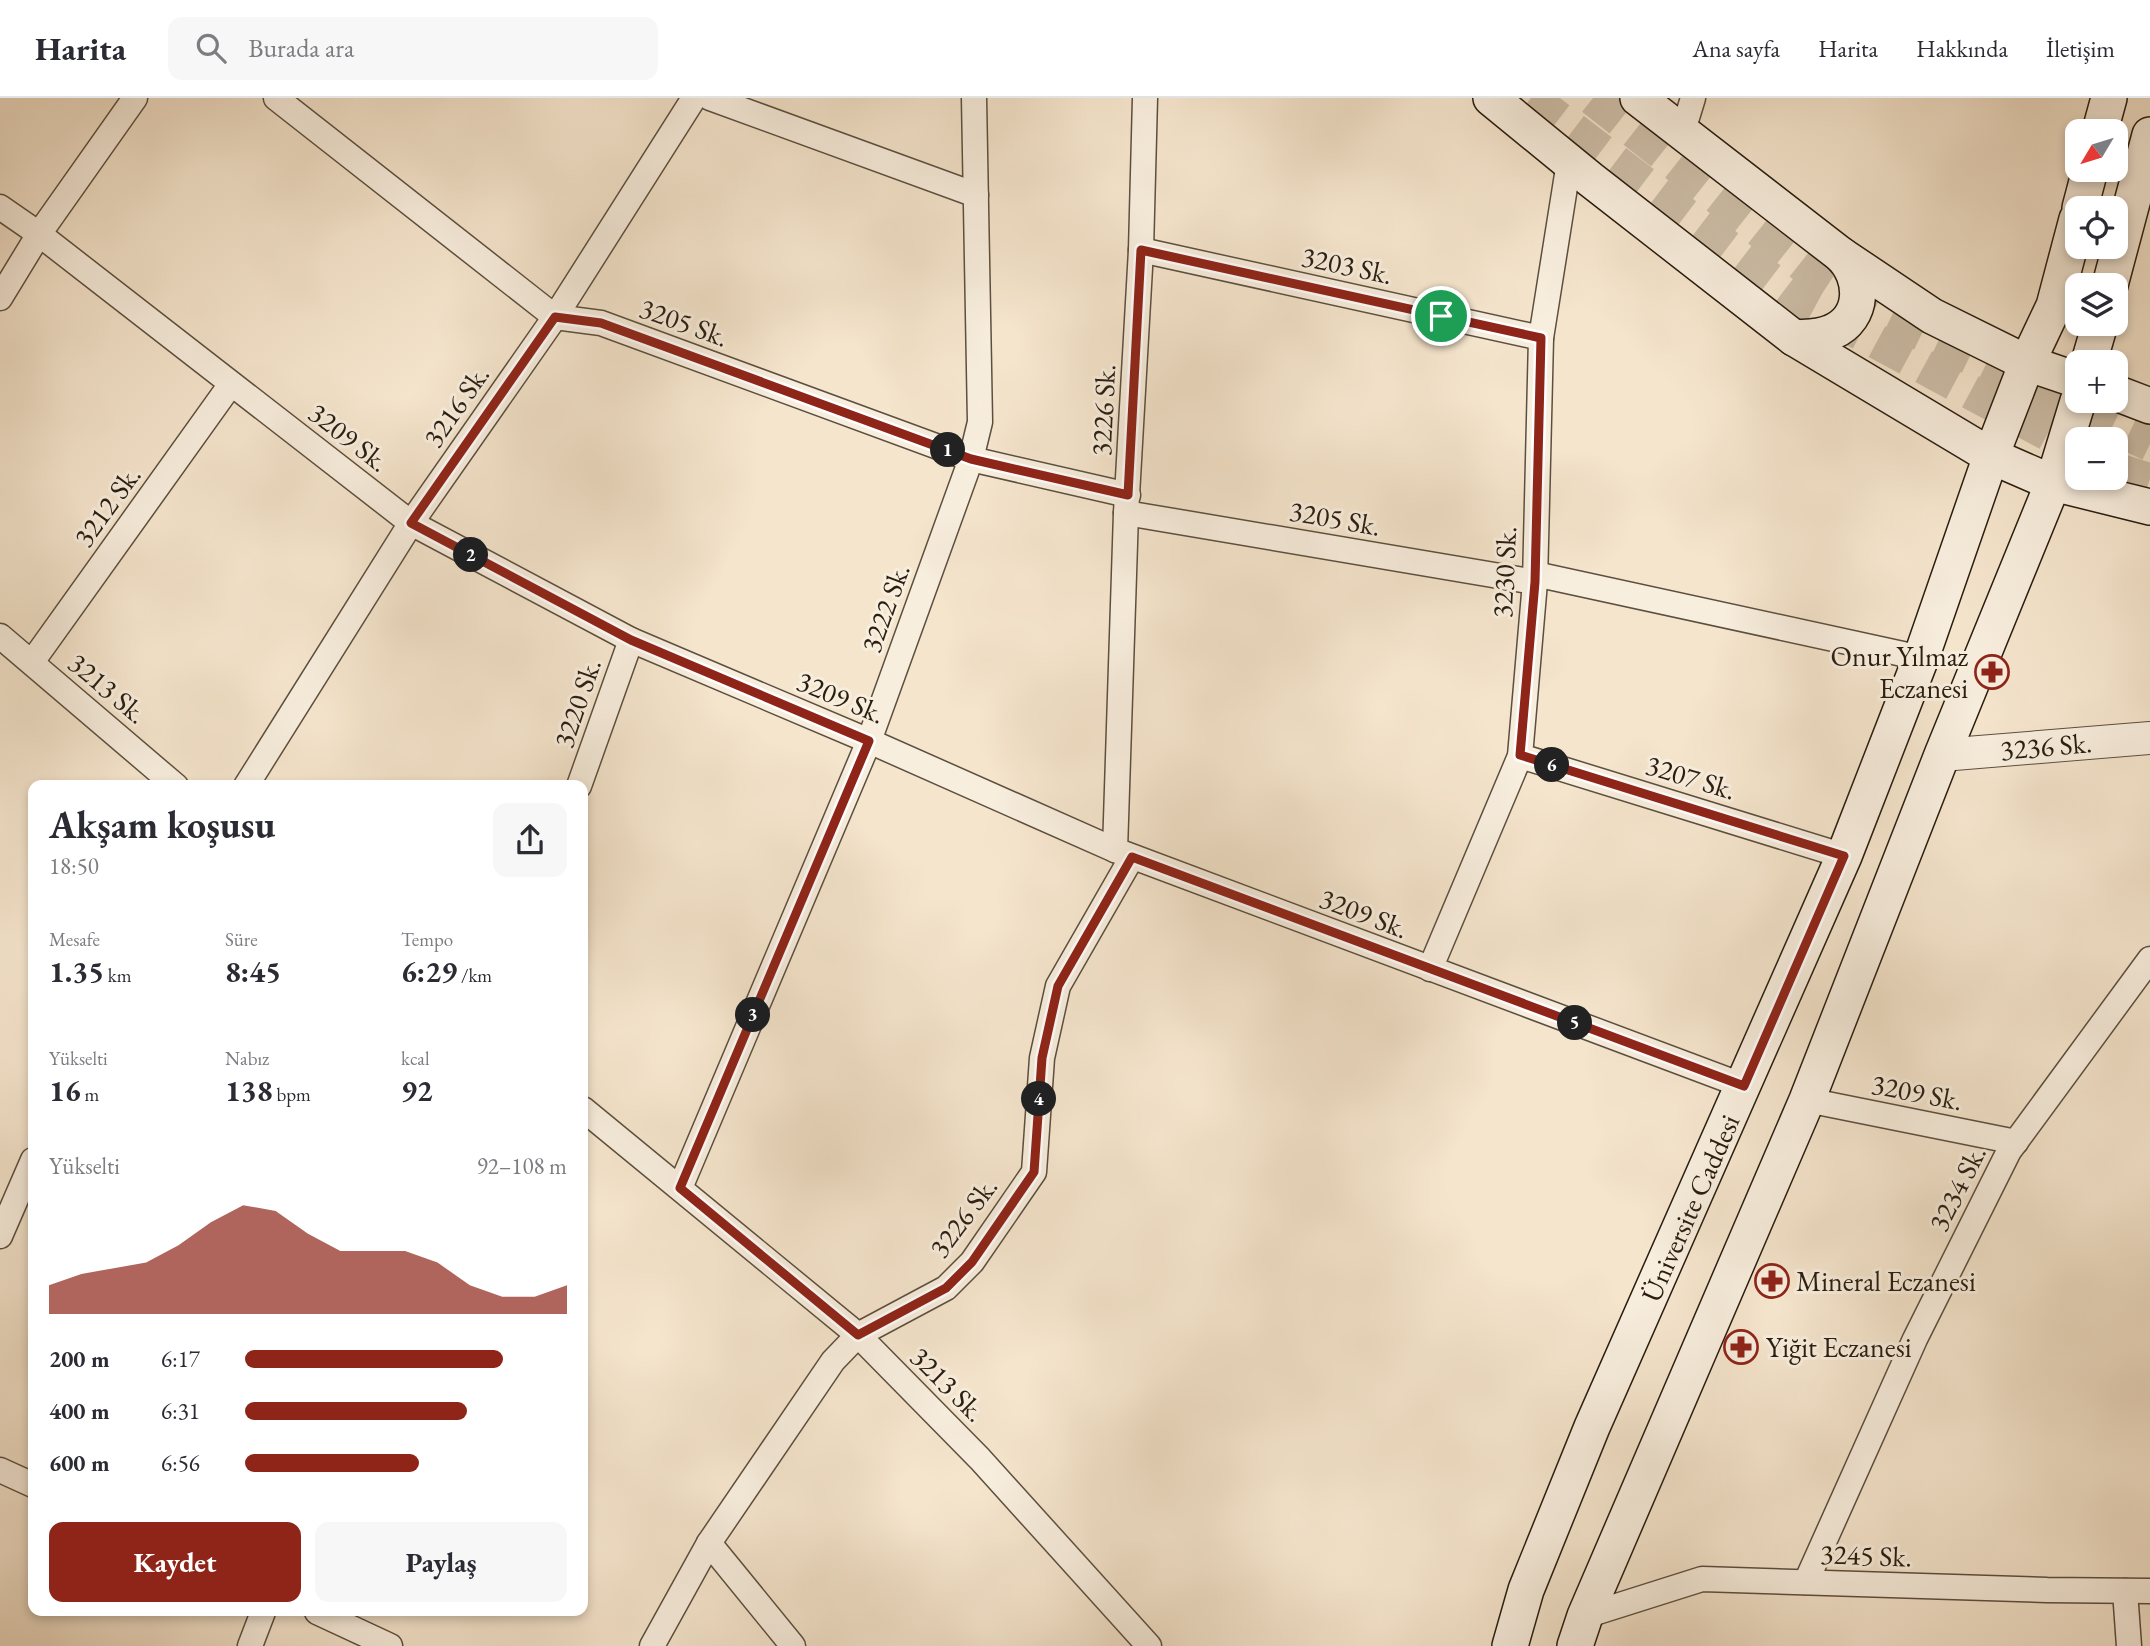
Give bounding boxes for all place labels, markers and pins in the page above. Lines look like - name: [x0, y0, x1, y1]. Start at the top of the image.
- pin: [1411, 286, 1471, 346]
- pin: 1: [930, 432, 965, 468]
- pin: 2: [454, 538, 489, 573]
- place label: Onur Yılmaz Eczanesi: [1831, 638, 1968, 706]
- pharmacy icon: Onur Yılmaz Eczanesi: [1973, 653, 2011, 691]
- pin: 6: [1534, 748, 1570, 782]
- pin: 3: [736, 998, 770, 1032]
- pin: 5: [1558, 1006, 1592, 1040]
- pin: 4: [1021, 1082, 1056, 1116]
- pharmacy icon: Mineral Eczanesi: [1753, 1262, 1791, 1300]
- place label: Mineral Eczanesi: [1796, 1263, 1976, 1299]
- pharmacy icon: Yiğit Eczanesi: [1722, 1328, 1760, 1366]
- place label: Yiğit Eczanesi: [1766, 1329, 1912, 1365]

